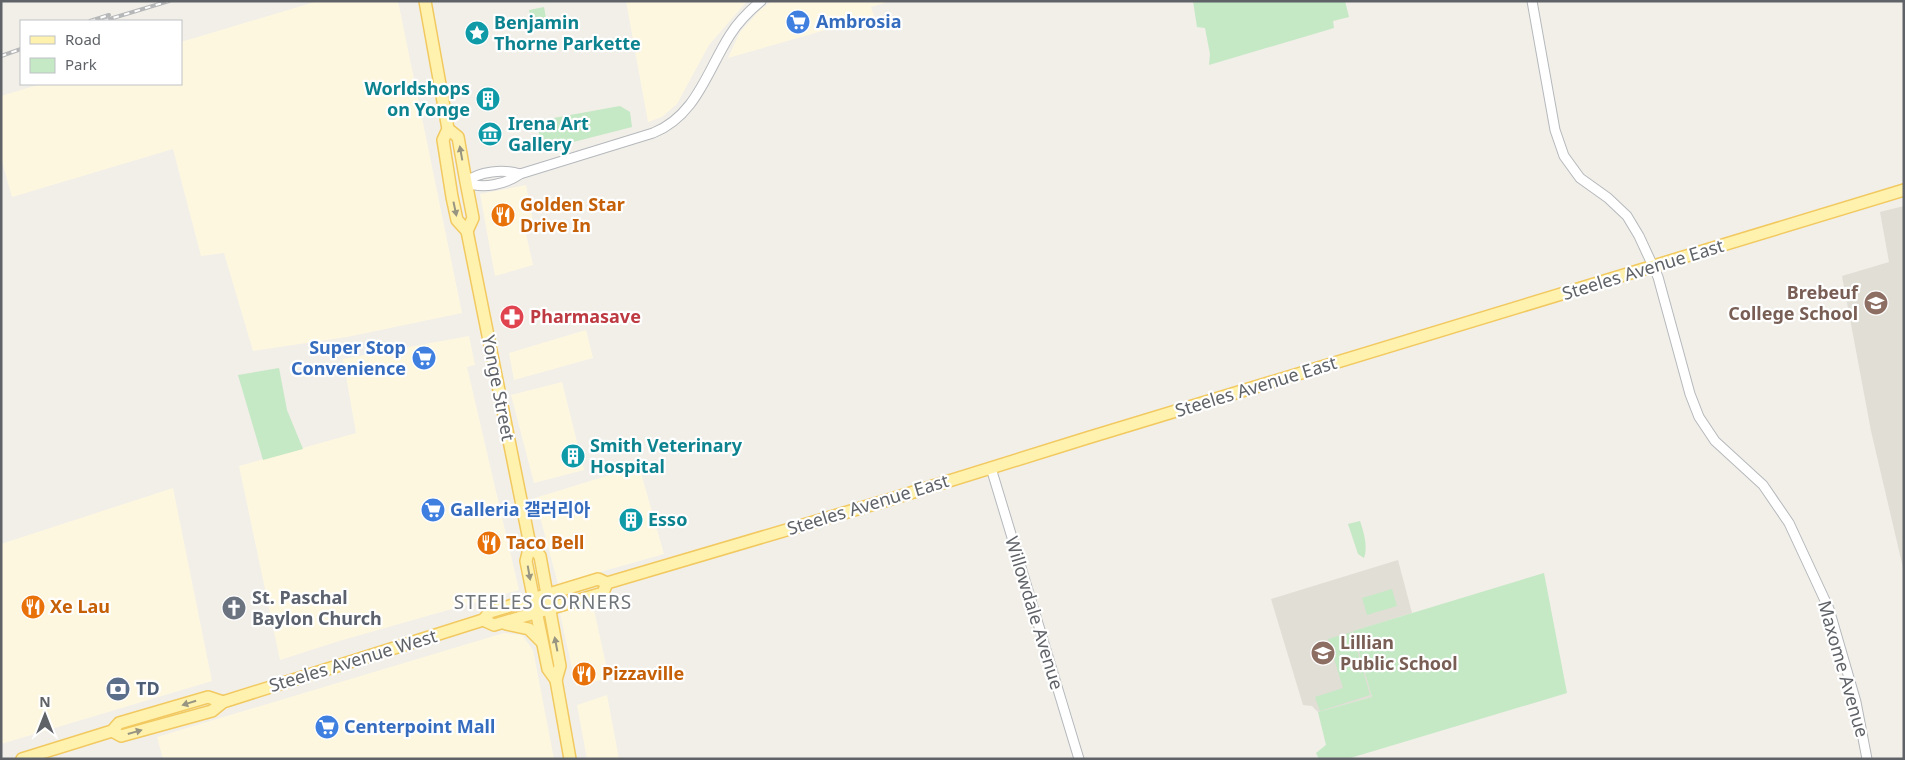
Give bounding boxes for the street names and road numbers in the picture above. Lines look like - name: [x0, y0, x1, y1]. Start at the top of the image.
- street label: Steeles Avenue East: [1559, 233, 1727, 305]
- street label: Yonge Street: [477, 333, 521, 443]
- street label: Steeles Avenue East: [1172, 350, 1340, 422]
- street label: Steeles Avenue East: [784, 468, 952, 540]
- street label: Willowdale Avenue: [1000, 533, 1070, 692]
- street label: Maxome Avenue: [1813, 597, 1875, 740]
- street label: Steeles Avenue West: [266, 623, 440, 697]

